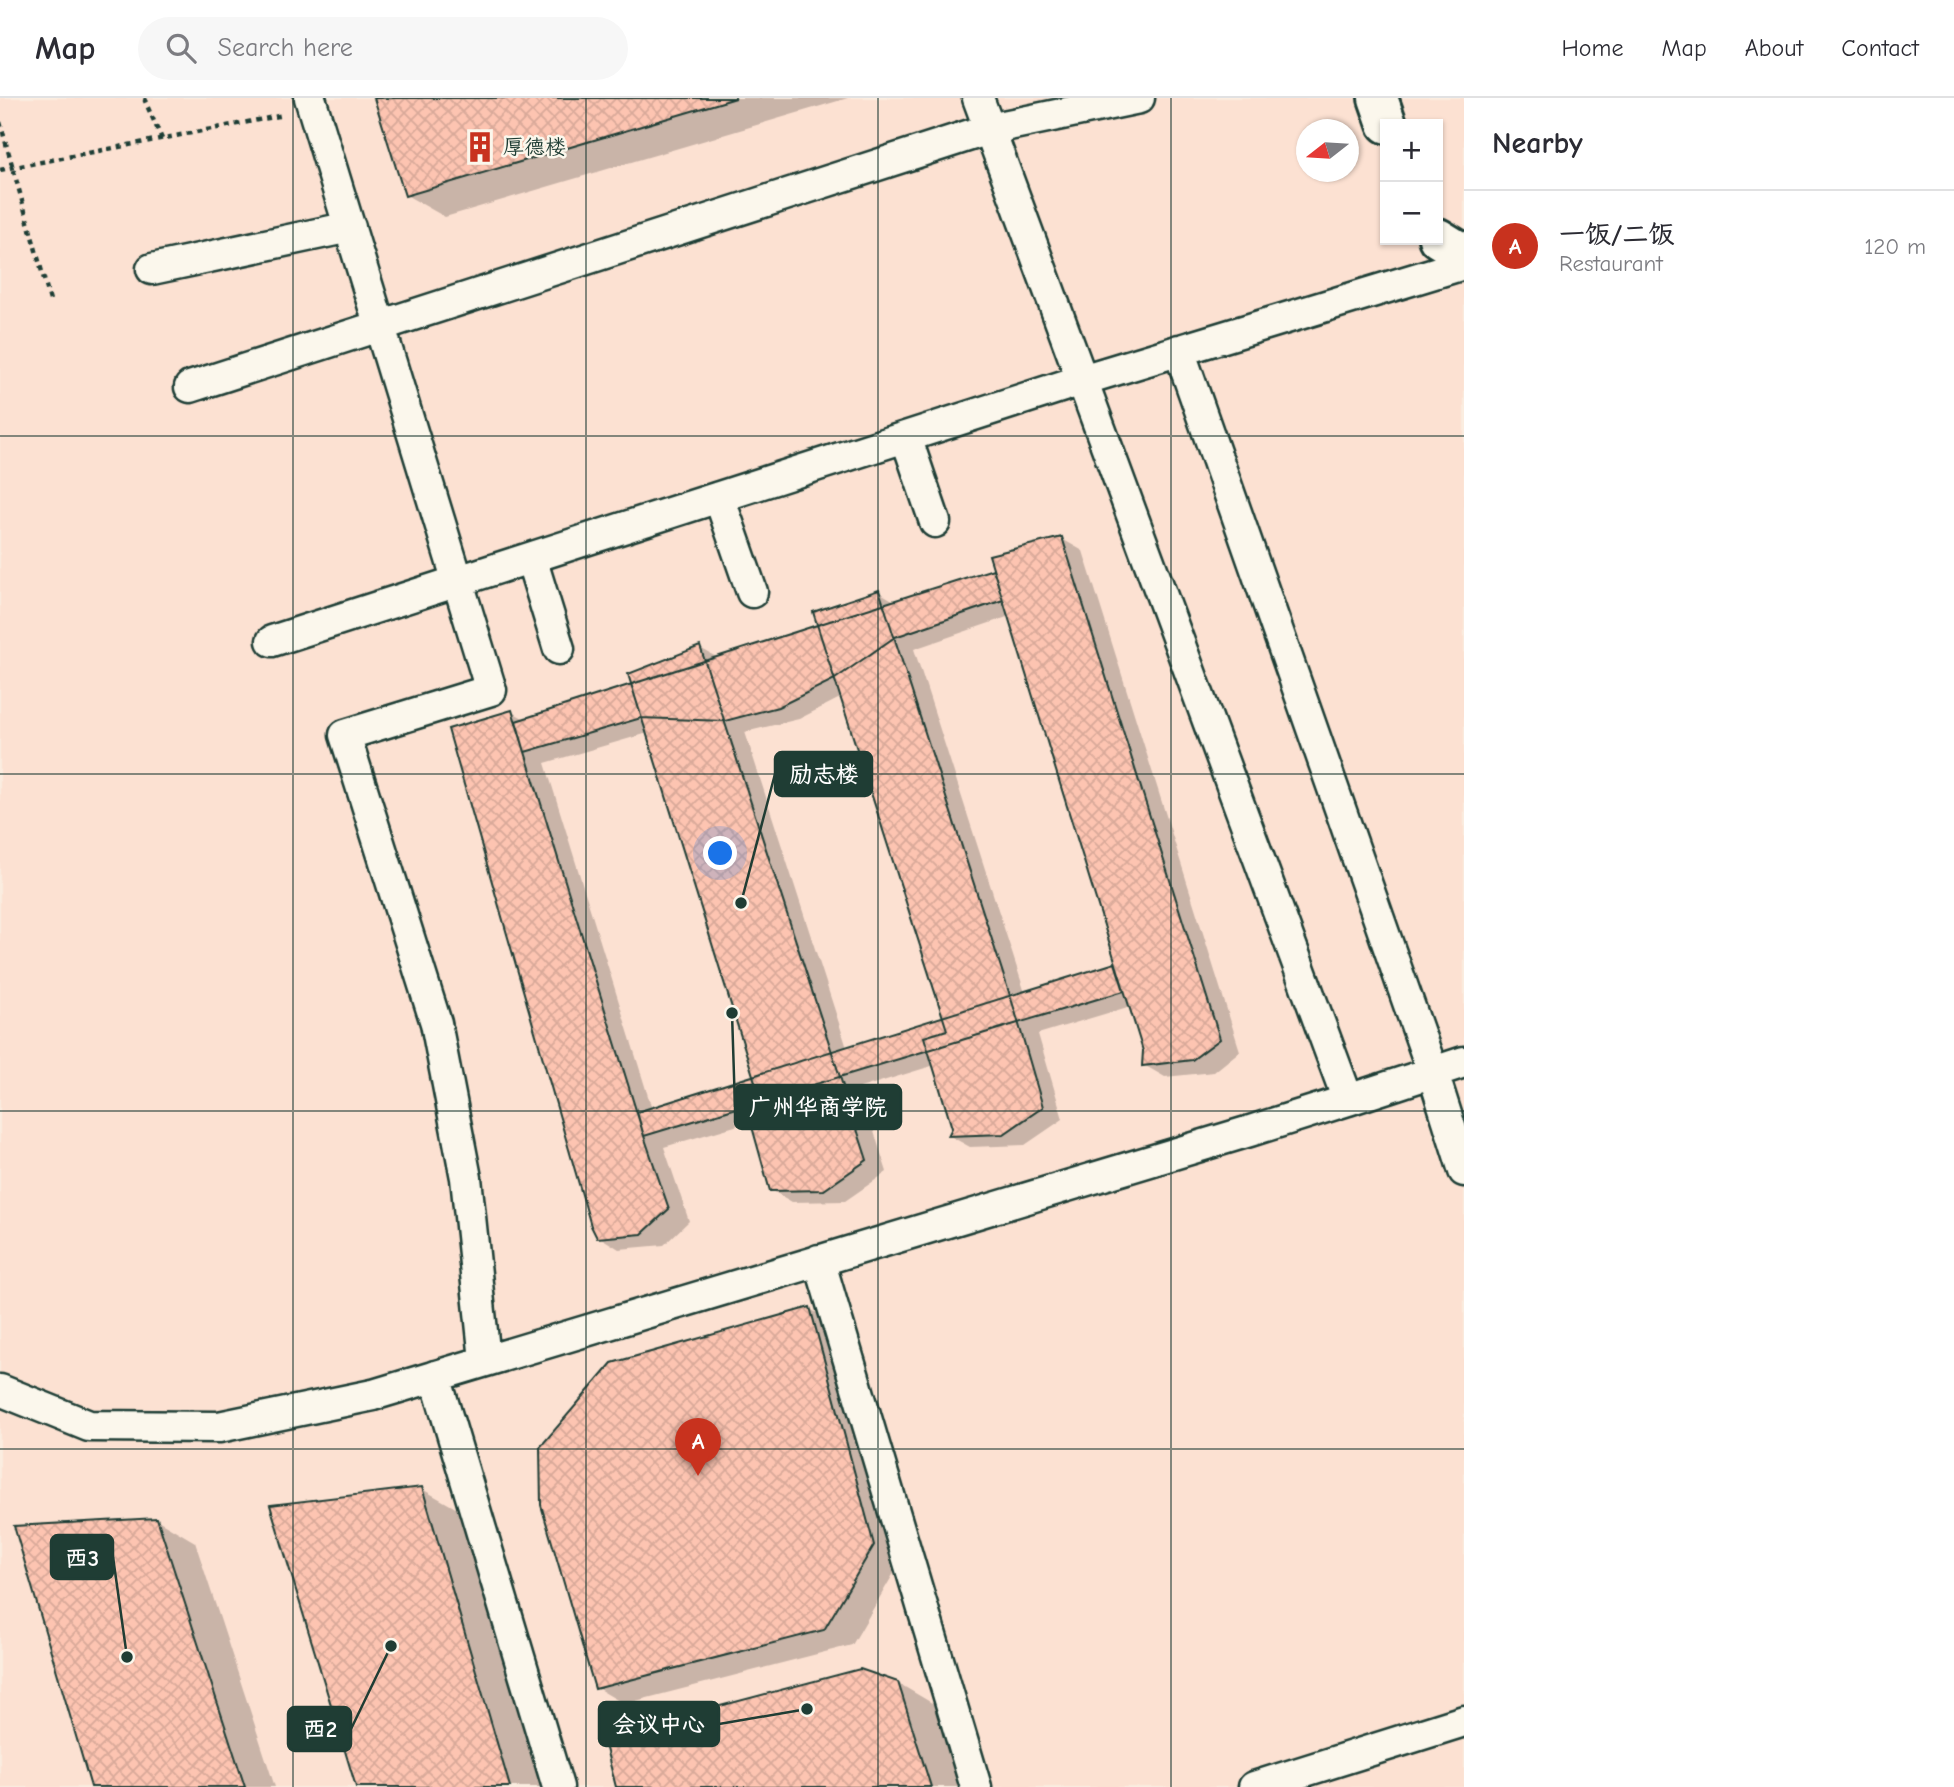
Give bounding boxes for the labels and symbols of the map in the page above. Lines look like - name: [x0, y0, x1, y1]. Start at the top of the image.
- north arrow: [1296, 119, 1359, 182]
- building icon: 厚德楼: [463, 130, 497, 164]
- place label: 厚德楼: [503, 135, 566, 159]
- callout: 励志楼: [775, 752, 872, 796]
- text: 励志楼: [790, 761, 859, 788]
- your location: [703, 836, 737, 870]
- callout: 广州华商学院: [735, 1085, 901, 1129]
- text: 广州华商学院: [749, 1094, 887, 1121]
- pin: A: [675, 1418, 721, 1476]
- callout: 西3: [51, 1535, 113, 1579]
- text: 西3: [65, 1545, 99, 1572]
- callout: 会议中心: [599, 1702, 719, 1746]
- callout: 西2: [288, 1707, 351, 1751]
- text: 会议中心: [613, 1711, 705, 1738]
- text: 西2: [303, 1716, 337, 1743]

